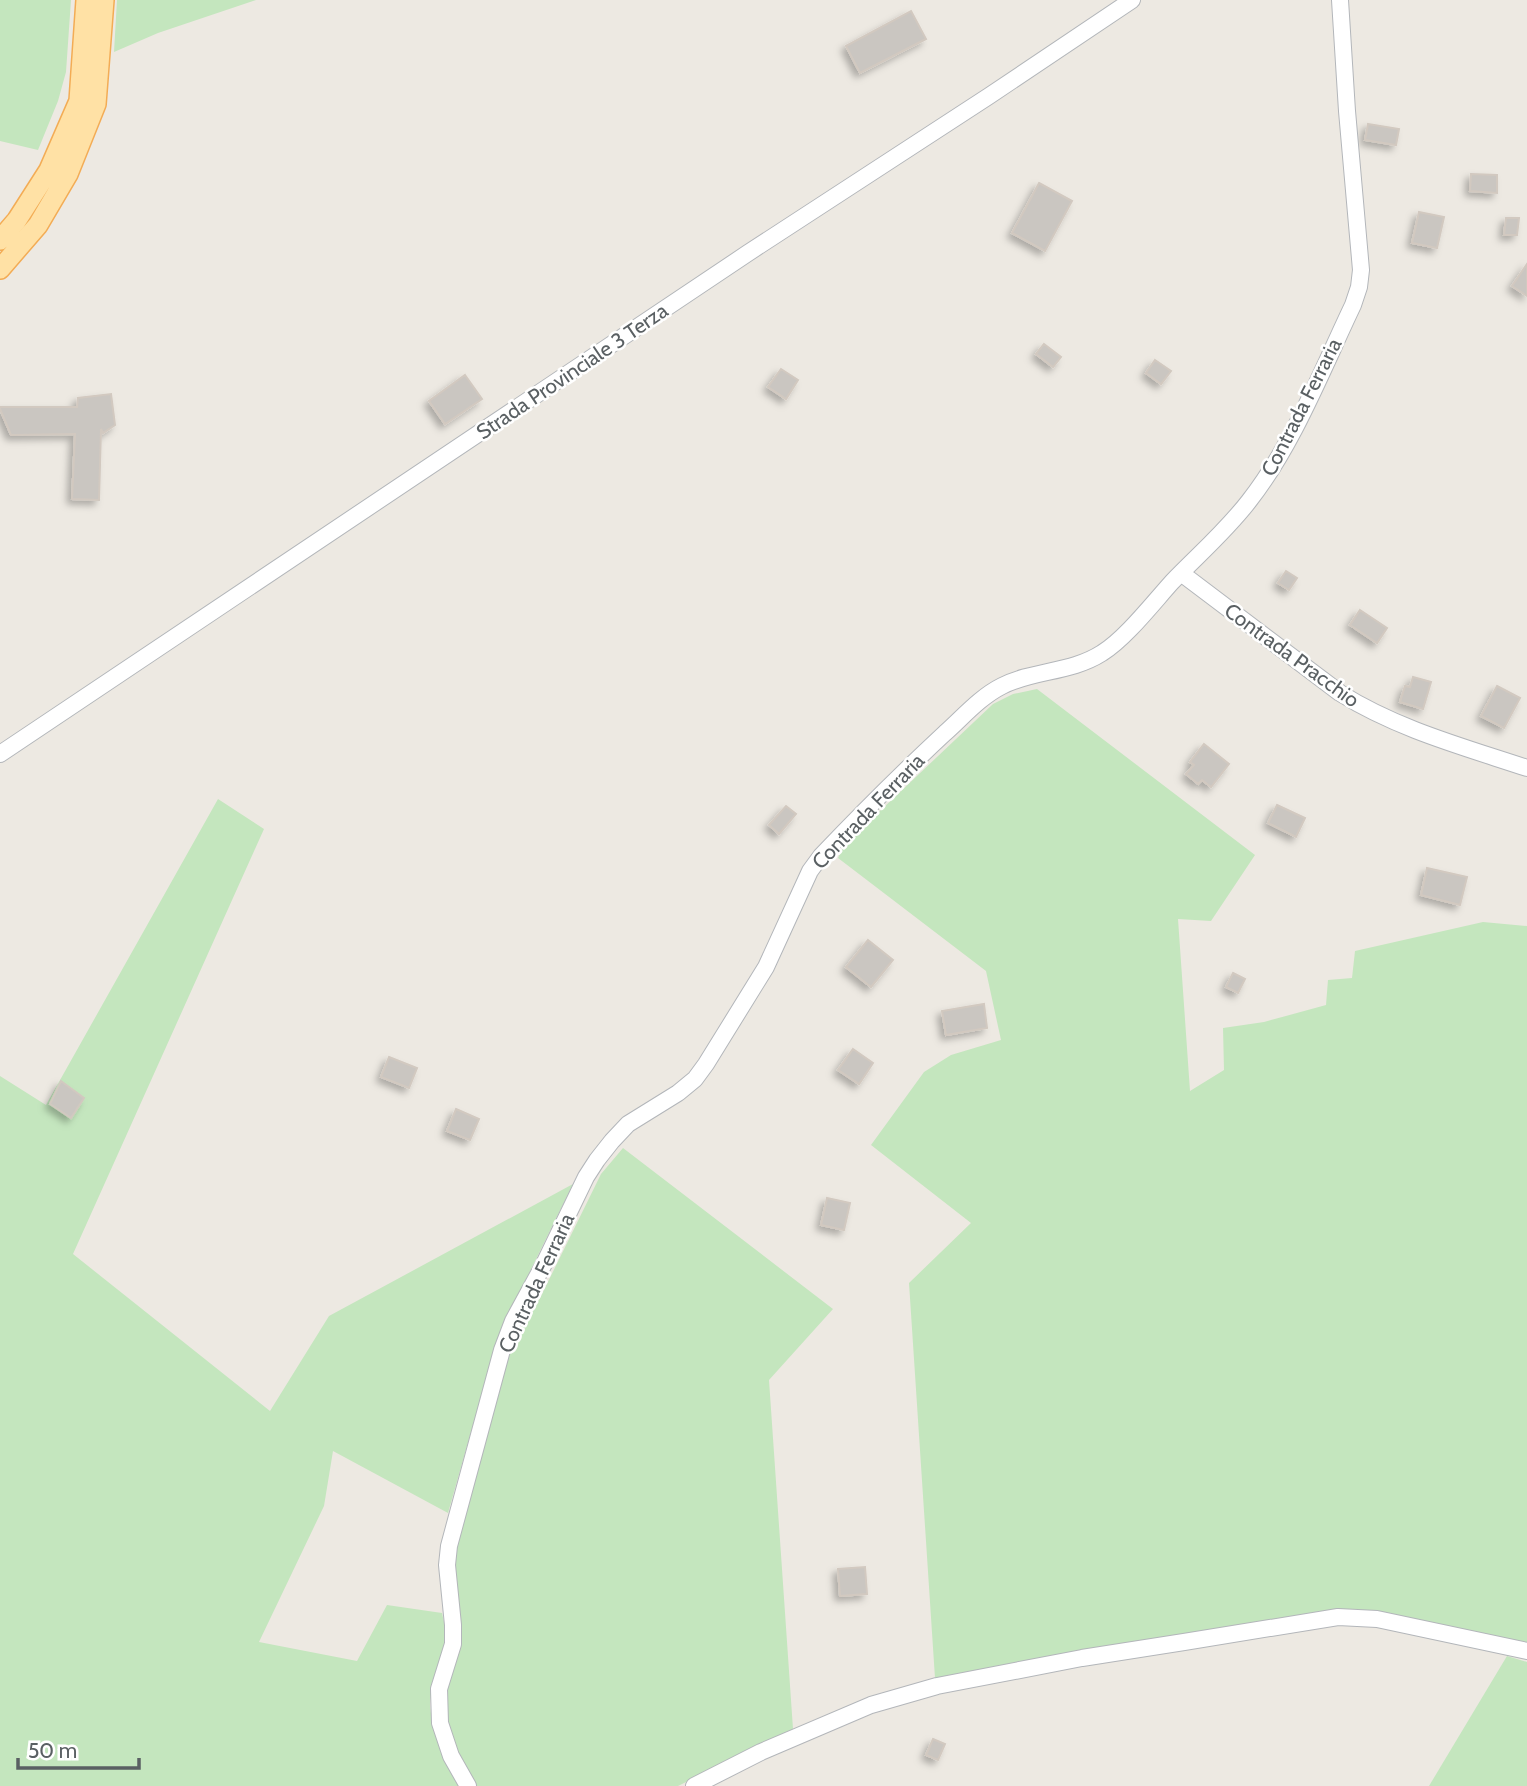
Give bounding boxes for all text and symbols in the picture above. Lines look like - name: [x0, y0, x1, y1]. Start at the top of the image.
- street label: Strada Provinciale 3 Terza: [472, 298, 672, 444]
- street label: Contrada Ferraria: [1256, 334, 1346, 480]
- street label: Contrada Pracchio: [1220, 598, 1364, 712]
- street label: Contrada Ferraria: [807, 748, 929, 874]
- street label: Contrada Ferraria: [493, 1209, 579, 1357]
- scale bar: [18, 1726, 138, 1770]
- text: 50 m: [28, 1738, 77, 1763]

